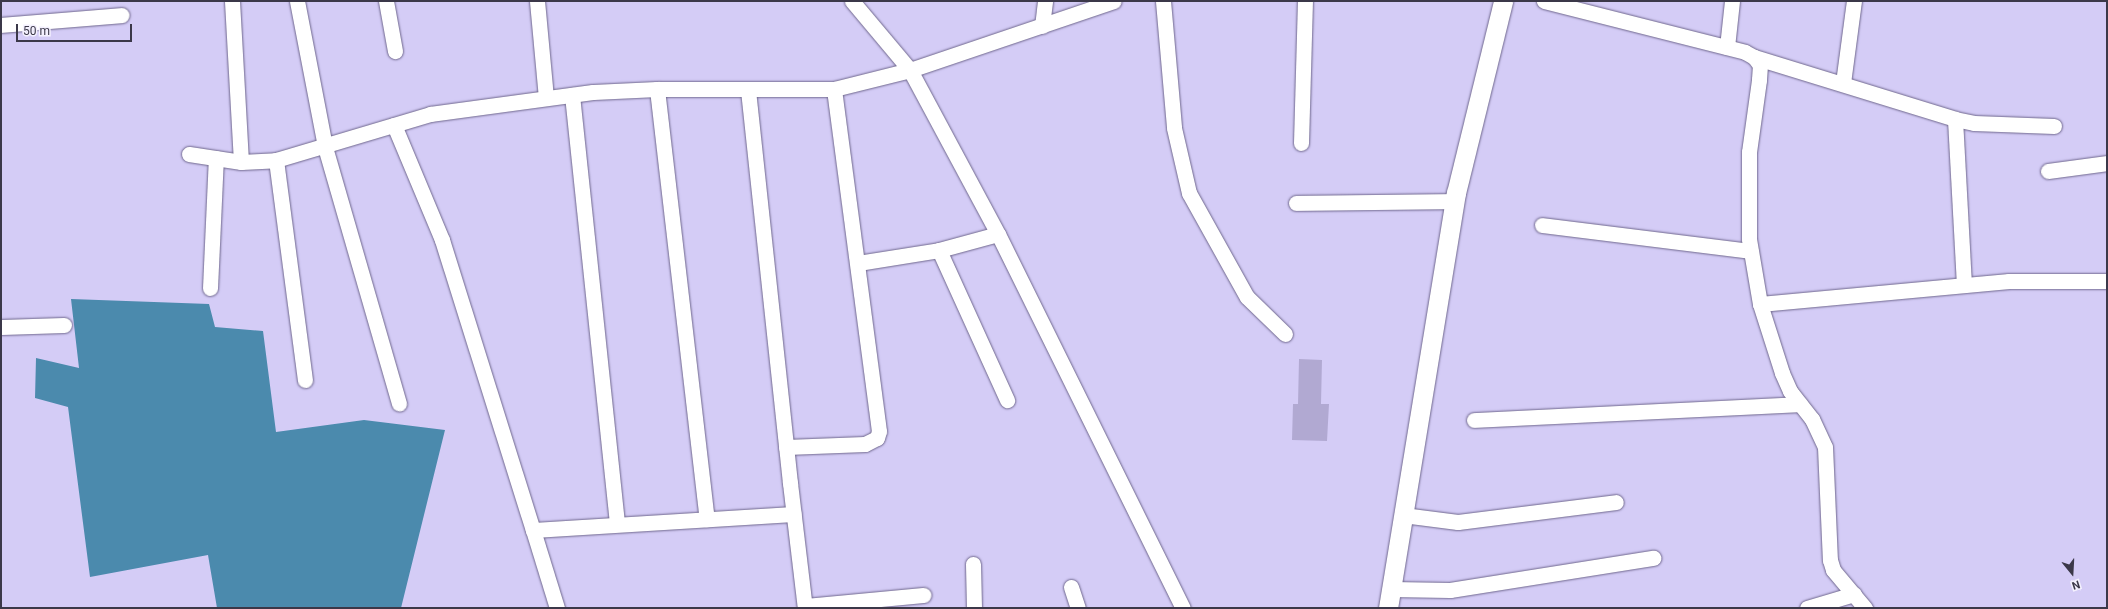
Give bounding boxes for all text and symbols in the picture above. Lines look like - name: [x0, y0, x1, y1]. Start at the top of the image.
- scale bar: [18, 16, 134, 42]
- text: 50 m: [23, 24, 50, 38]
- north arrow: [2052, 553, 2092, 593]
- text: N: [2070, 578, 2082, 592]

